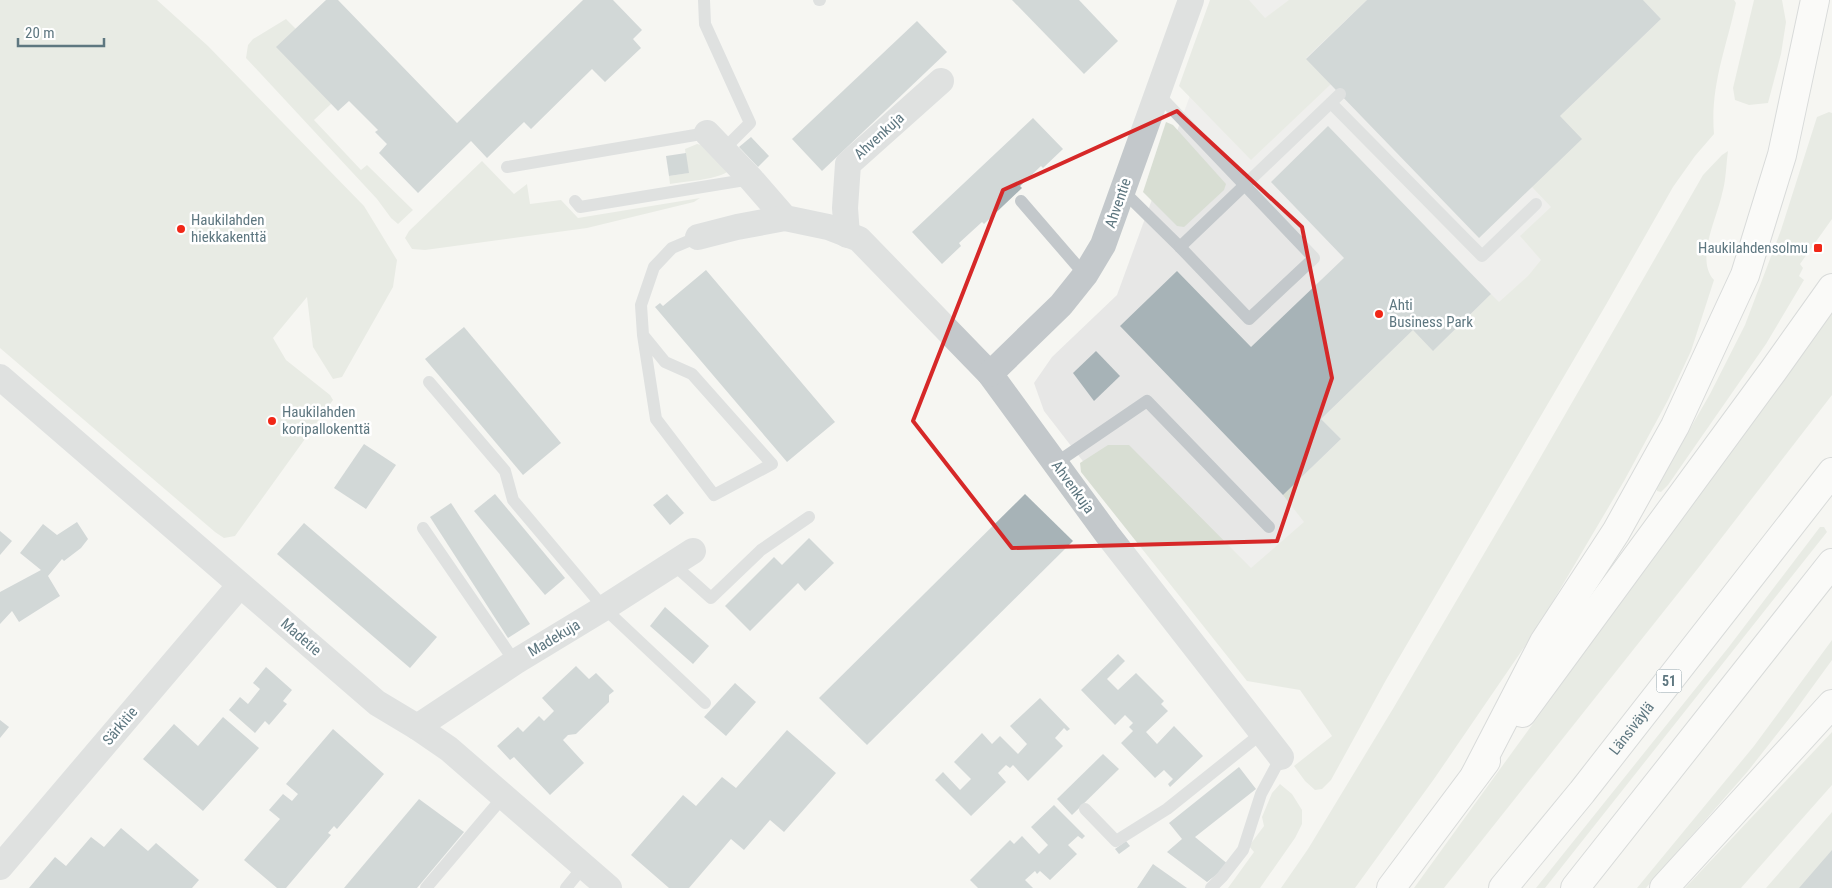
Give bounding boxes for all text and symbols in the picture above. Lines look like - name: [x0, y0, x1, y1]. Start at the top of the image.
- scale bar: [18, 15, 104, 47]
- text: 20 m: [25, 24, 55, 42]
- street label: Ahvenkuja: [850, 109, 908, 163]
- street label: Ahventie: [1101, 176, 1135, 230]
- place label: Haukilahden hiekkakenttä: [191, 211, 266, 246]
- marker: Haukilahden hiekkakenttä: [175, 223, 187, 235]
- place label: Haukilahdensolmu: [1698, 239, 1808, 257]
- marker: Haukilahdensolmu: [1812, 242, 1824, 254]
- place label: Ahti Business Park: [1389, 296, 1473, 331]
- marker: Ahti Business Park: [1373, 308, 1385, 320]
- place label: Haukilahden koripallokenttä: [282, 403, 370, 438]
- marker: Haukilahden koripallokenttä: [266, 415, 278, 427]
- street label: Ahvenkuja: [1048, 457, 1098, 517]
- street label: Madetie: [277, 614, 325, 660]
- street label: Madekuja: [525, 615, 583, 661]
- road number: 51: [1656, 669, 1682, 692]
- street label: Länsiväylä: [1605, 698, 1658, 758]
- street label: Särkitie: [99, 703, 141, 749]

